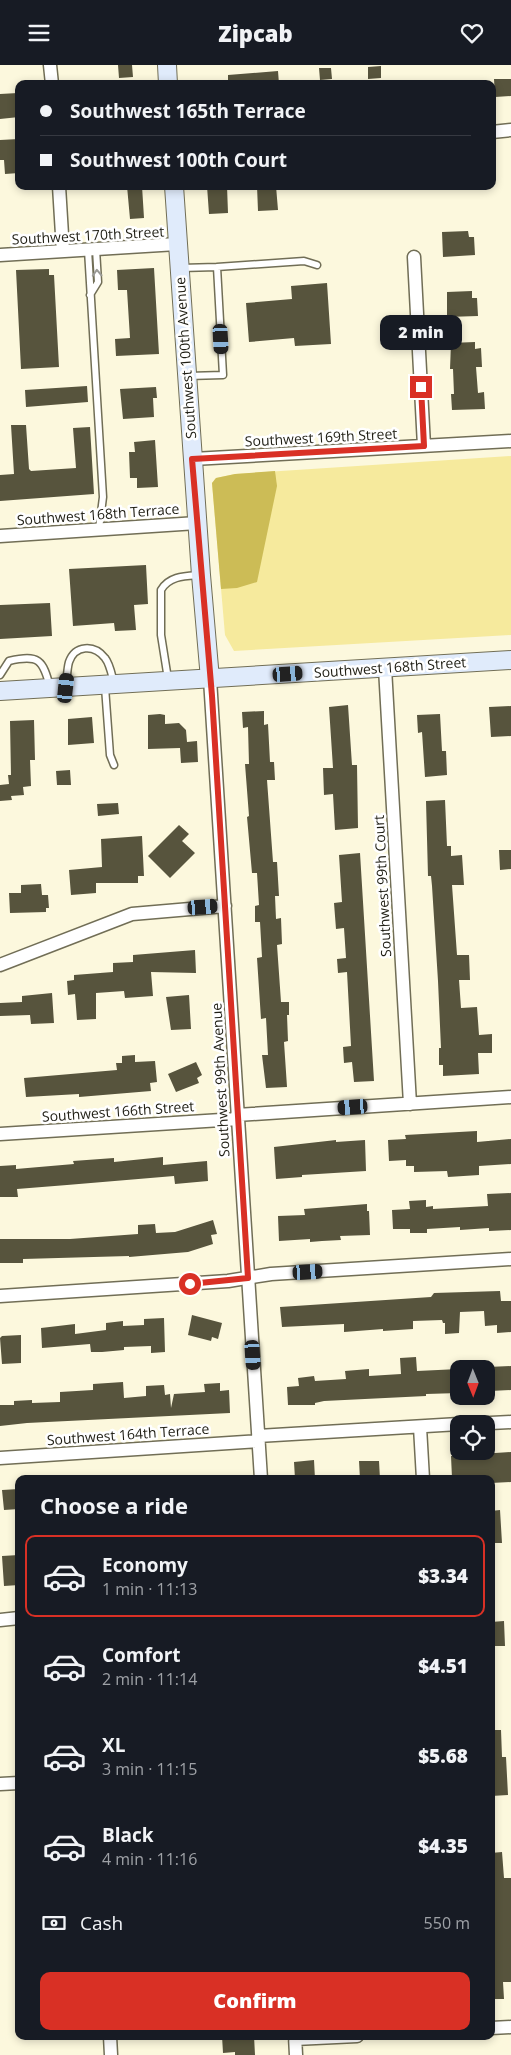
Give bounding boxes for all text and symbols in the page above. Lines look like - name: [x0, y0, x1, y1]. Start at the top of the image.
- text: Zipcab: [218, 18, 293, 48]
- icon: menu: [25, 19, 53, 47]
- icon: heart: [458, 19, 486, 47]
- text: Southwest 165th Terrace: [70, 98, 306, 124]
- text: Southwest 100th Court: [70, 147, 287, 173]
- street label: Southwest 170th Street: [11, 222, 165, 248]
- one-way arrow: [92, 269, 103, 277]
- street label: Southwest 100th Avenue: [170, 276, 200, 440]
- callout: 2 min: [380, 315, 462, 349]
- text: 2 min: [398, 321, 444, 343]
- car: [212, 324, 229, 354]
- route end: [410, 376, 432, 398]
- street label: Southwest 169th Street: [244, 424, 398, 450]
- street label: Southwest 168th Terrace: [16, 499, 180, 529]
- street label: Southwest 168th Street: [313, 652, 467, 682]
- car: [272, 665, 303, 683]
- car: [56, 672, 75, 704]
- street label: Southwest 99th Court: [369, 815, 395, 957]
- car: [187, 898, 218, 916]
- street label: Southwest 99th Avenue: [206, 1002, 234, 1158]
- street label: Southwest 166th Street: [41, 1096, 195, 1126]
- car: [337, 1098, 368, 1116]
- car: [292, 1264, 323, 1280]
- route start: [179, 1273, 201, 1295]
- car: [244, 1340, 261, 1370]
- north arrow: [450, 1360, 495, 1405]
- map controls: [450, 1360, 495, 1460]
- button: locate: [450, 1415, 495, 1460]
- street label: Southwest 164th Terrace: [46, 1419, 210, 1449]
- text: Choose a ride: [40, 1490, 188, 1520]
- text: Economy: [102, 1552, 188, 1578]
- icon: car: [42, 1554, 87, 1599]
- text: $3.34: [418, 1563, 468, 1589]
- text: 1 min · 11:13: [102, 1578, 197, 1600]
- text: Comfort: [102, 1642, 181, 1668]
- icon: car: [42, 1644, 87, 1689]
- text: $4.51: [418, 1653, 468, 1679]
- text: 2 min · 11:14: [102, 1668, 197, 1690]
- text: XL: [102, 1732, 125, 1758]
- icon: car: [42, 1734, 87, 1779]
- text: $5.68: [418, 1743, 468, 1769]
- text: 3 min · 11:15: [102, 1758, 197, 1780]
- text: Black: [102, 1822, 154, 1848]
- icon: car: [42, 1824, 87, 1869]
- text: $4.35: [418, 1833, 468, 1859]
- text: 4 min · 11:16: [102, 1848, 197, 1870]
- icon: cash: [40, 1909, 68, 1937]
- text: Cash: [80, 1910, 123, 1936]
- text: 550 m: [424, 1912, 470, 1934]
- button: Confirm: [40, 1972, 470, 2030]

